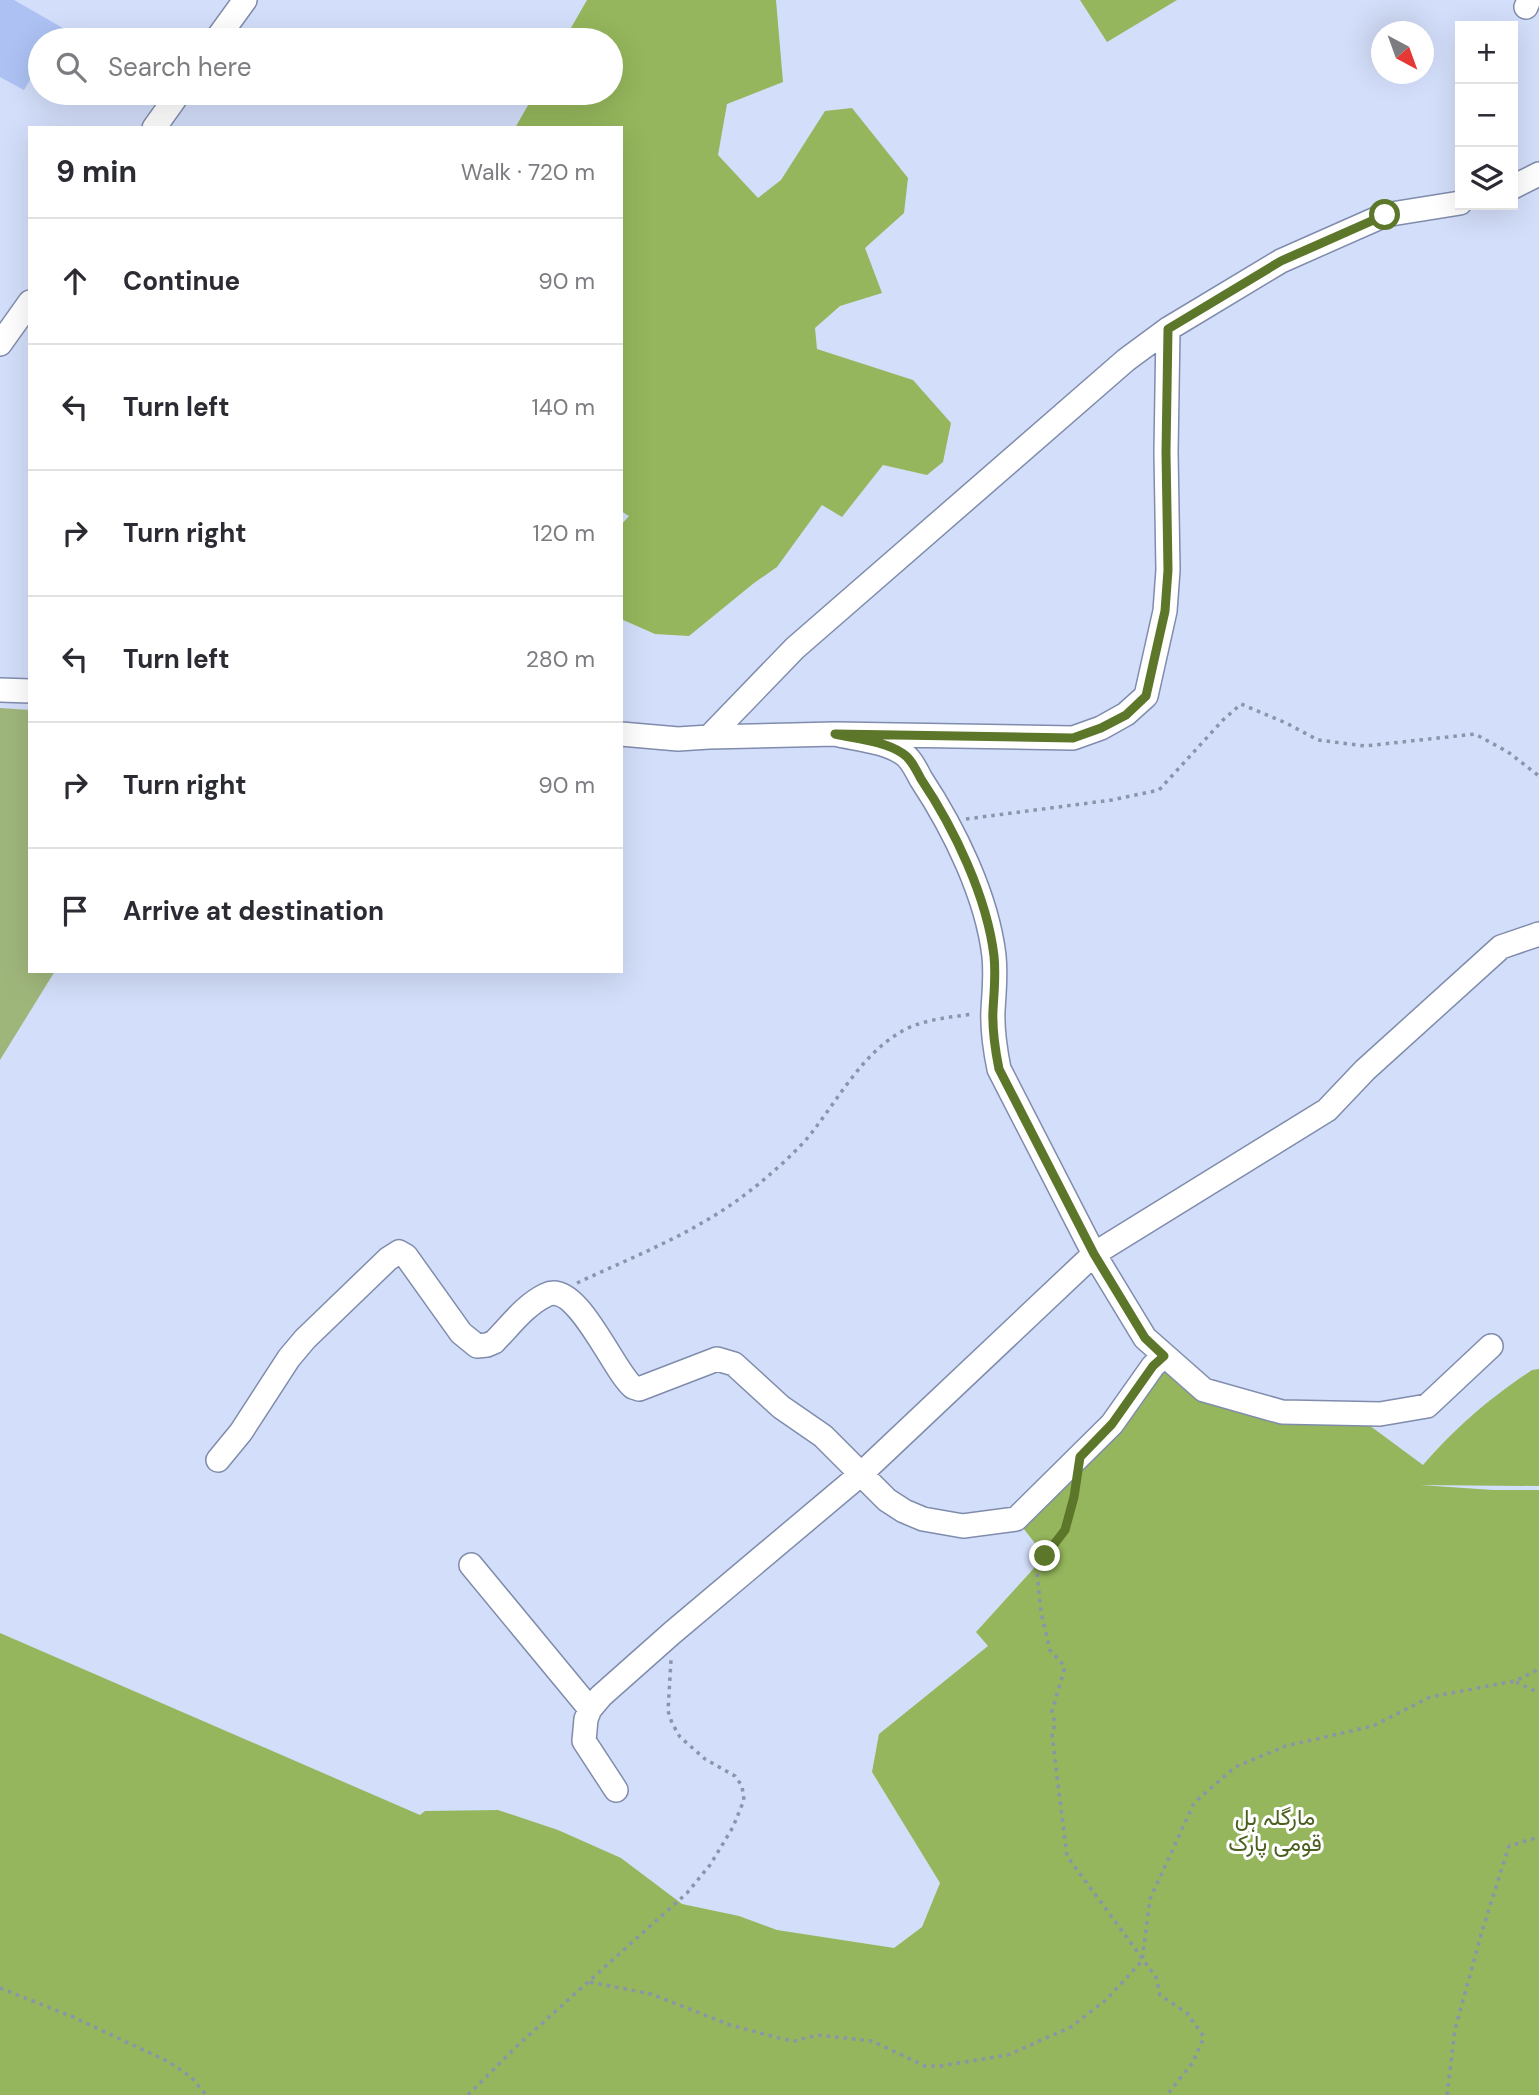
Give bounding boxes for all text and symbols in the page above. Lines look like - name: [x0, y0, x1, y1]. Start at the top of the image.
- north arrow: [1371, 21, 1434, 84]
- map controls: [1455, 21, 1518, 210]
- button: +: [1455, 21, 1518, 84]
- search box: [28, 28, 623, 105]
- icon: search: [52, 48, 90, 86]
- text: Search here: [108, 50, 251, 84]
- button: −: [1455, 84, 1518, 147]
- button: layers: [1455, 147, 1518, 210]
- text: 9 min: [56, 152, 137, 191]
- text: Walk · 720 m: [461, 157, 595, 187]
- route start: [1369, 199, 1400, 230]
- icon: ahead: [56, 262, 94, 300]
- text: Continue: [123, 264, 240, 298]
- text: 90 m: [538, 266, 595, 296]
- icon: left: [56, 388, 94, 426]
- text: Turn left: [123, 390, 230, 424]
- text: 140 m: [532, 392, 595, 422]
- icon: right: [56, 514, 94, 552]
- text: Turn right: [123, 516, 247, 550]
- text: 120 m: [532, 518, 595, 548]
- icon: left: [56, 640, 94, 678]
- text: Turn left: [123, 642, 230, 676]
- text: 280 m: [526, 644, 595, 674]
- icon: right: [56, 766, 94, 804]
- text: Turn right: [123, 768, 247, 802]
- text: 90 m: [538, 770, 595, 800]
- icon: arrive: [56, 892, 94, 930]
- text: Arrive at destination: [123, 894, 384, 928]
- route end: [1029, 1540, 1060, 1571]
- park label: مارگلہ ہل قومی پارک: [1228, 1802, 1322, 1859]

